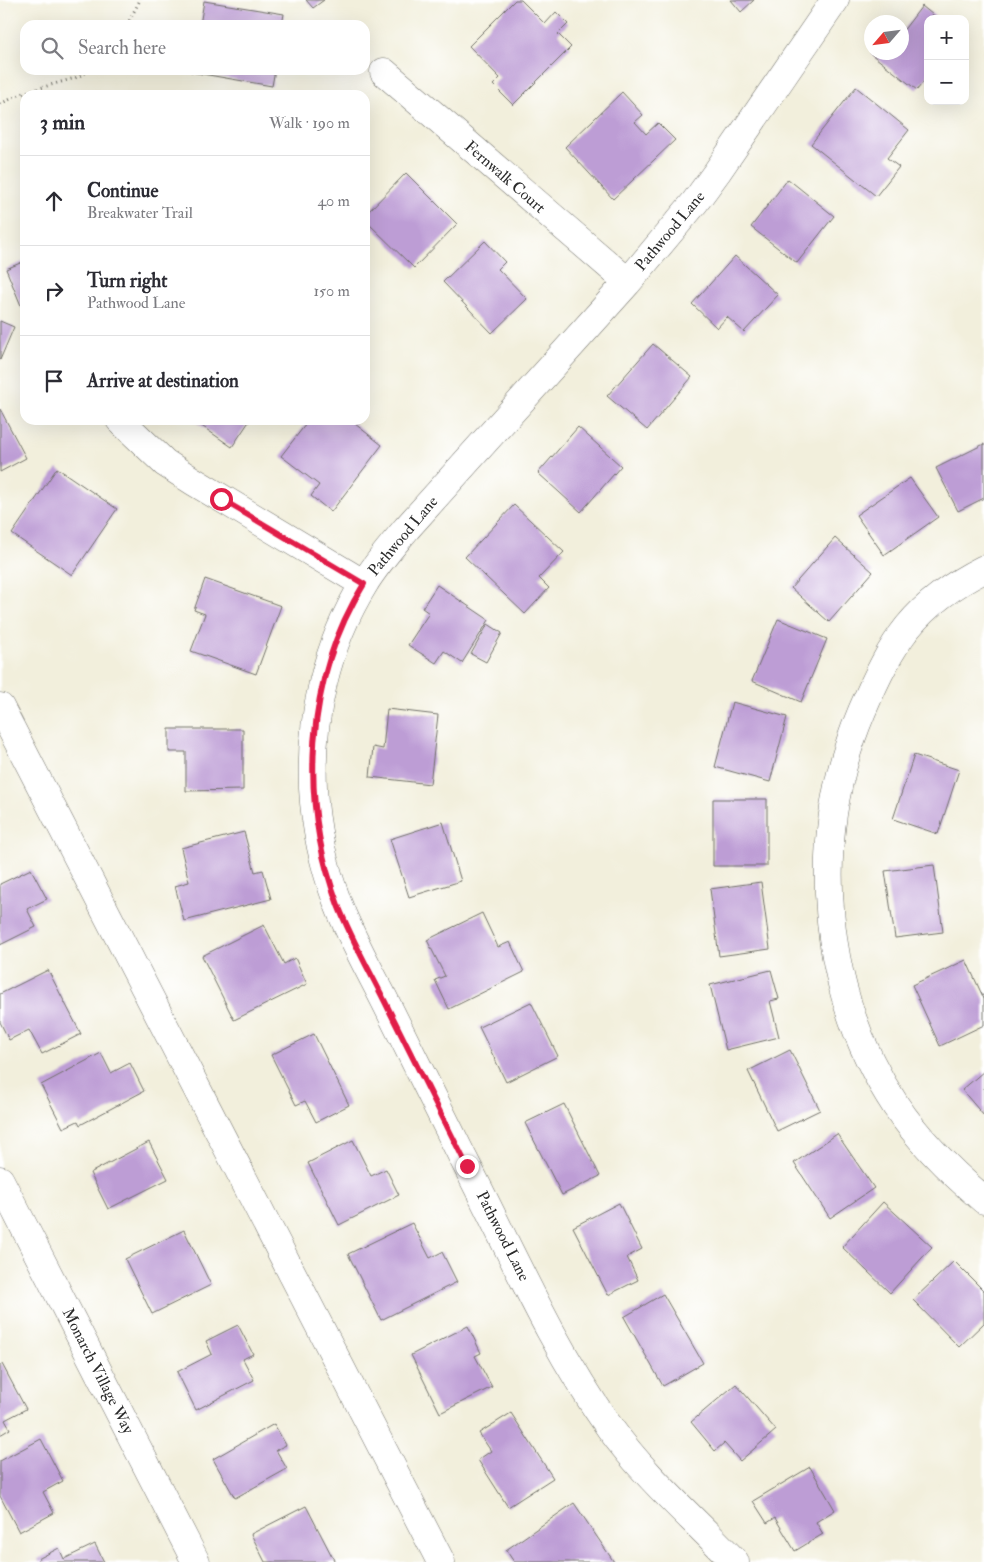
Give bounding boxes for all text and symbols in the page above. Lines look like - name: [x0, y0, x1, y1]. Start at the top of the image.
- north arrow: [864, 15, 909, 60]
- map controls: [924, 15, 969, 105]
- button: +: [924, 15, 969, 60]
- search box: [20, 20, 370, 75]
- icon: search: [38, 34, 66, 62]
- text: Search here: [78, 36, 166, 60]
- button: −: [924, 60, 969, 105]
- text: 3 min: [40, 109, 85, 136]
- text: Walk · 190 m: [269, 113, 350, 133]
- street label: Fernwalk Court: [460, 136, 550, 218]
- text: Continue: [87, 179, 158, 203]
- icon: ahead: [40, 187, 68, 215]
- street label: Pathwood Lane: [631, 187, 710, 275]
- text: 40 m: [317, 191, 350, 211]
- text: Breakwater Trail: [87, 203, 193, 223]
- text: Turn right: [87, 269, 167, 293]
- icon: right: [40, 277, 68, 305]
- text: 150 m: [313, 281, 350, 301]
- text: Pathwood Lane: [87, 293, 185, 313]
- icon: arrive: [40, 367, 68, 395]
- text: Arrive at destination: [87, 369, 239, 393]
- route start: [210, 488, 233, 511]
- street label: Pathwood Lane: [364, 492, 443, 580]
- route end: [456, 1155, 479, 1178]
- street label: Pathwood Lane: [472, 1188, 534, 1285]
- street label: Monarch Village Way: [58, 1305, 139, 1438]

